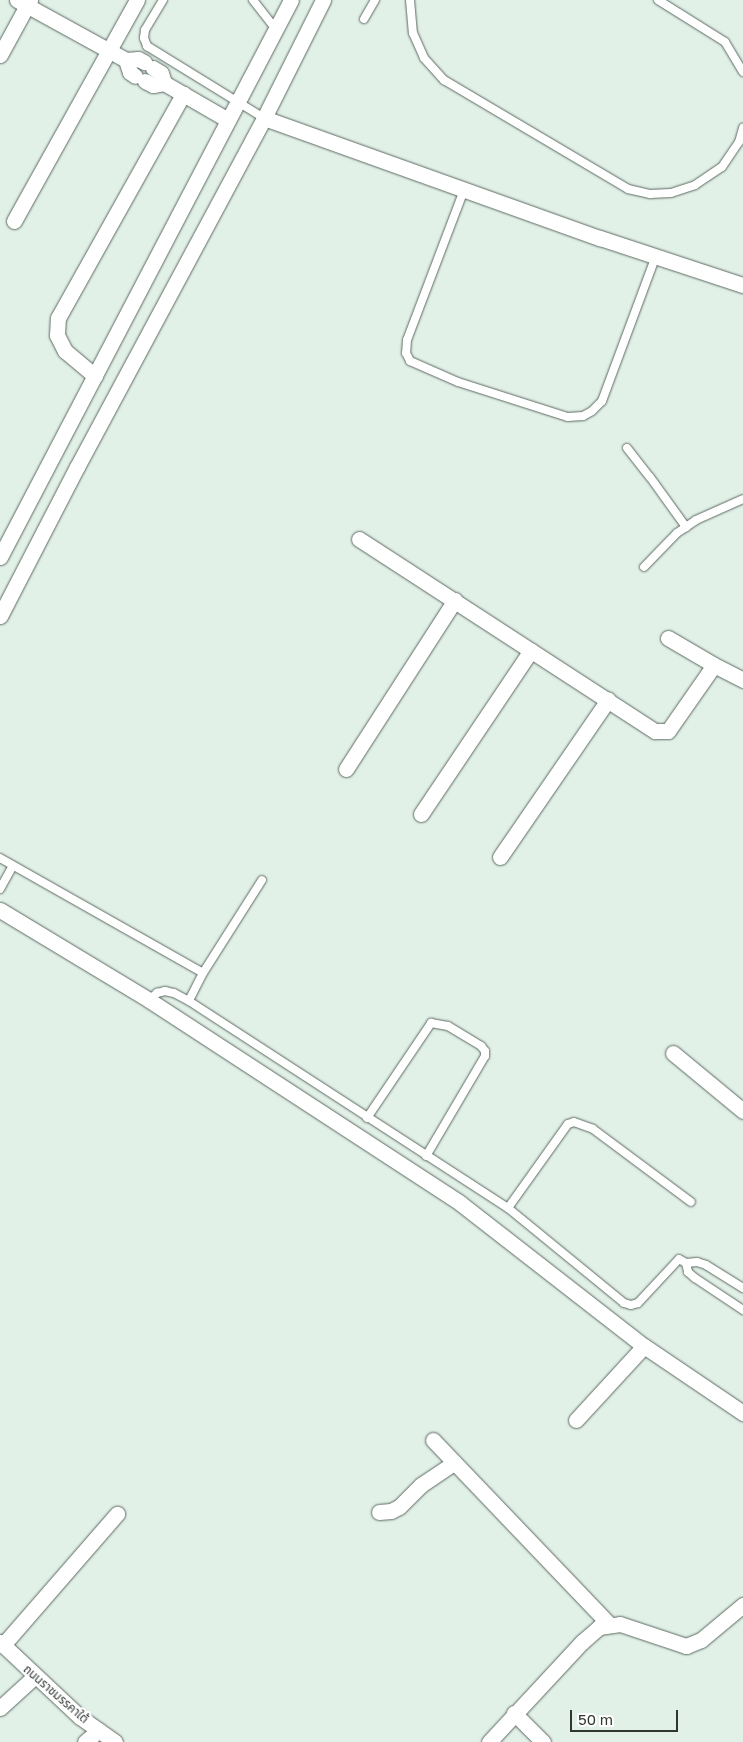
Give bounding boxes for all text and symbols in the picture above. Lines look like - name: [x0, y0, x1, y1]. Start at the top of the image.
- street label: ถนนราชมรรคาใต้: [20, 1662, 92, 1726]
- scale bar: [573, 1700, 680, 1732]
- text: 50 m: [578, 1710, 613, 1728]

